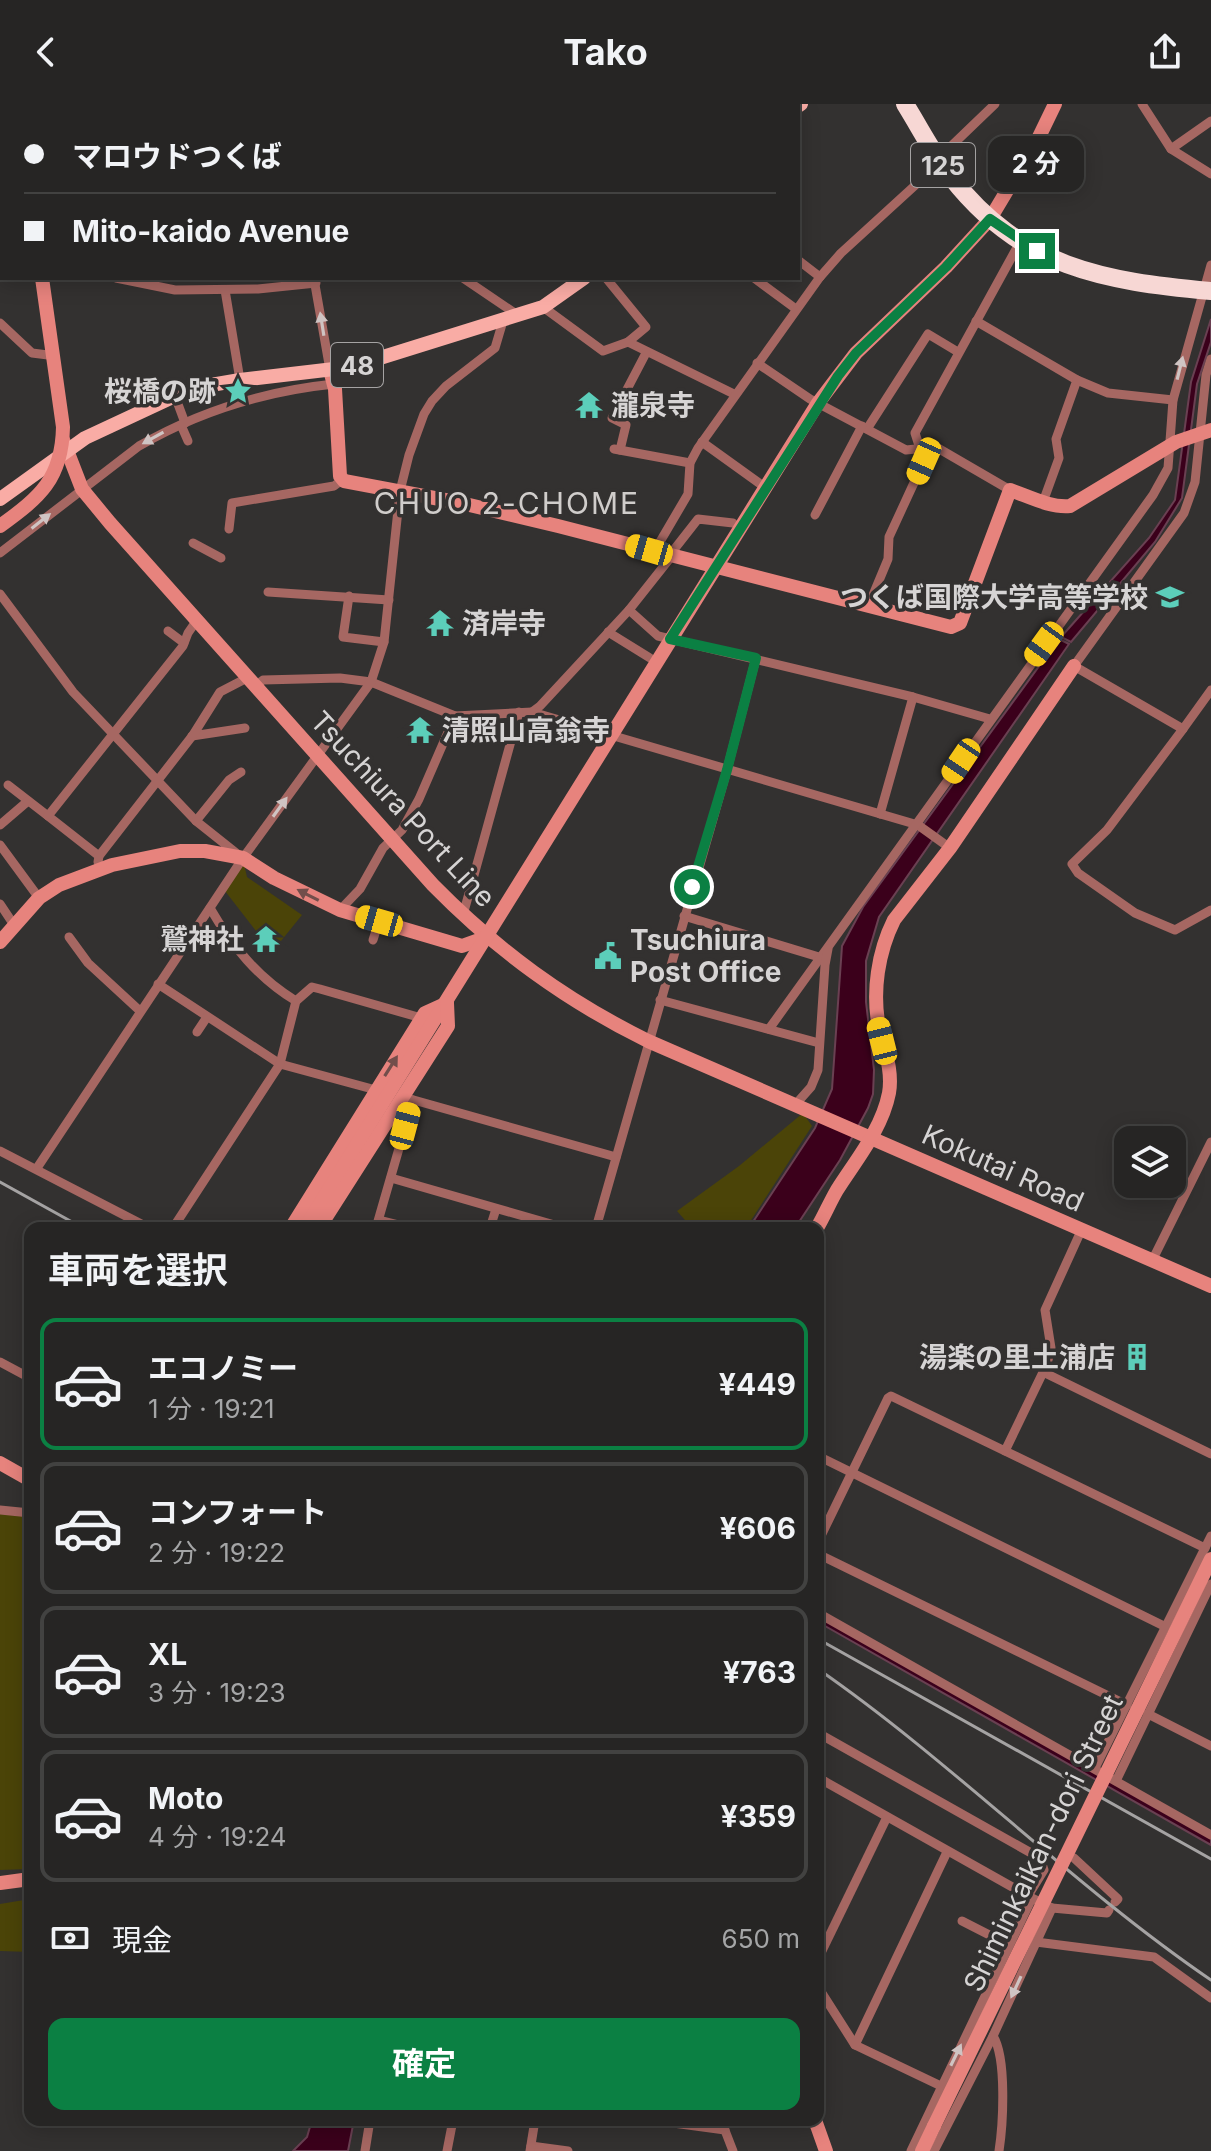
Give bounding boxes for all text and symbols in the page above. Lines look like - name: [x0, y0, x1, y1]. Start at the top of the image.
- icon: back: [24, 30, 68, 74]
- text: Tako: [563, 30, 648, 74]
- icon: share: [1143, 30, 1187, 74]
- callout: 2 分: [989, 135, 1085, 191]
- text: マロウドつくば: [72, 138, 282, 174]
- road number: 125: [911, 143, 975, 187]
- text: 2 分: [1012, 148, 1060, 179]
- text: Mito-kaido Avenue: [72, 213, 349, 249]
- route end: [1019, 233, 1055, 269]
- one-way arrow: [316, 311, 328, 336]
- road number: 48: [331, 343, 383, 387]
- one-way arrow: [1175, 355, 1187, 380]
- place label: 桜橋の跡: [104, 374, 216, 408]
- place icon: 桜橋の跡: [223, 376, 253, 406]
- place label: 瀧泉寺: [611, 388, 695, 422]
- temple icon: 瀧泉寺: [574, 390, 604, 420]
- one-way arrow: [142, 431, 164, 445]
- car: [903, 434, 945, 488]
- district label: CHUO 2-CHOME: [374, 485, 640, 521]
- one-way arrow: [31, 513, 51, 530]
- car: [623, 532, 675, 568]
- place label: つくば国際大学高等学校: [840, 580, 1148, 614]
- school or university icon: つくば国際大学高等学校: [1155, 582, 1185, 612]
- place label: 済岸寺: [462, 606, 546, 640]
- temple icon: 済岸寺: [425, 608, 455, 638]
- car: [1020, 618, 1068, 670]
- street label: Tsuchiura Port Line: [303, 704, 503, 914]
- place label: 清照山高翁寺: [442, 713, 610, 747]
- temple icon: 清照山高翁寺: [405, 715, 435, 745]
- car: [938, 734, 984, 788]
- one-way arrow: [272, 796, 288, 818]
- route start: [674, 869, 710, 905]
- one-way arrow: [296, 888, 319, 902]
- car: [353, 903, 405, 939]
- place label: 鷲神社: [160, 922, 244, 956]
- place label: Tsuchiura Post Office: [630, 923, 781, 989]
- temple icon: 鷲神社: [251, 924, 281, 954]
- public building icon: Tsuchiura Post Office: [593, 941, 623, 971]
- car: [865, 1015, 899, 1067]
- one-way arrow: [383, 1056, 398, 1077]
- car: [387, 1100, 423, 1152]
- street label: Kokutai Road: [917, 1117, 1089, 1219]
- map controls: [1114, 1126, 1186, 1198]
- button: layers: [1114, 1126, 1186, 1198]
- text: 車両を選択: [48, 1248, 228, 1292]
- place label: 湯楽の里土浦店: [919, 1340, 1115, 1374]
- building icon: 湯楽の里土浦店: [1122, 1342, 1152, 1372]
- icon: car: [52, 1348, 124, 1420]
- text: エコノミー: [148, 1350, 298, 1386]
- text: ¥449: [719, 1366, 796, 1402]
- text: 1 分 · 19:21: [148, 1393, 275, 1424]
- icon: car: [52, 1492, 124, 1564]
- text: コンフォート: [148, 1494, 327, 1530]
- text: ¥606: [720, 1510, 796, 1546]
- text: 2 分 · 19:22: [148, 1537, 285, 1568]
- icon: car: [52, 1636, 124, 1708]
- text: XL: [148, 1636, 187, 1672]
- text: ¥763: [723, 1654, 796, 1690]
- text: 3 分 · 19:23: [148, 1677, 286, 1708]
- street label: Shiminkaikan-dori Street: [956, 1689, 1130, 1997]
- icon: car: [52, 1780, 124, 1852]
- text: Moto: [148, 1780, 223, 1816]
- text: ¥359: [721, 1798, 796, 1834]
- text: 4 分 · 19:24: [148, 1821, 287, 1852]
- icon: cash: [48, 1916, 92, 1960]
- text: 現金: [112, 1922, 172, 1958]
- text: 650 m: [722, 1923, 800, 1954]
- one-way arrow: [1009, 1975, 1022, 1999]
- button: 確定: [48, 2018, 800, 2110]
- one-way arrow: [949, 2044, 963, 2067]

